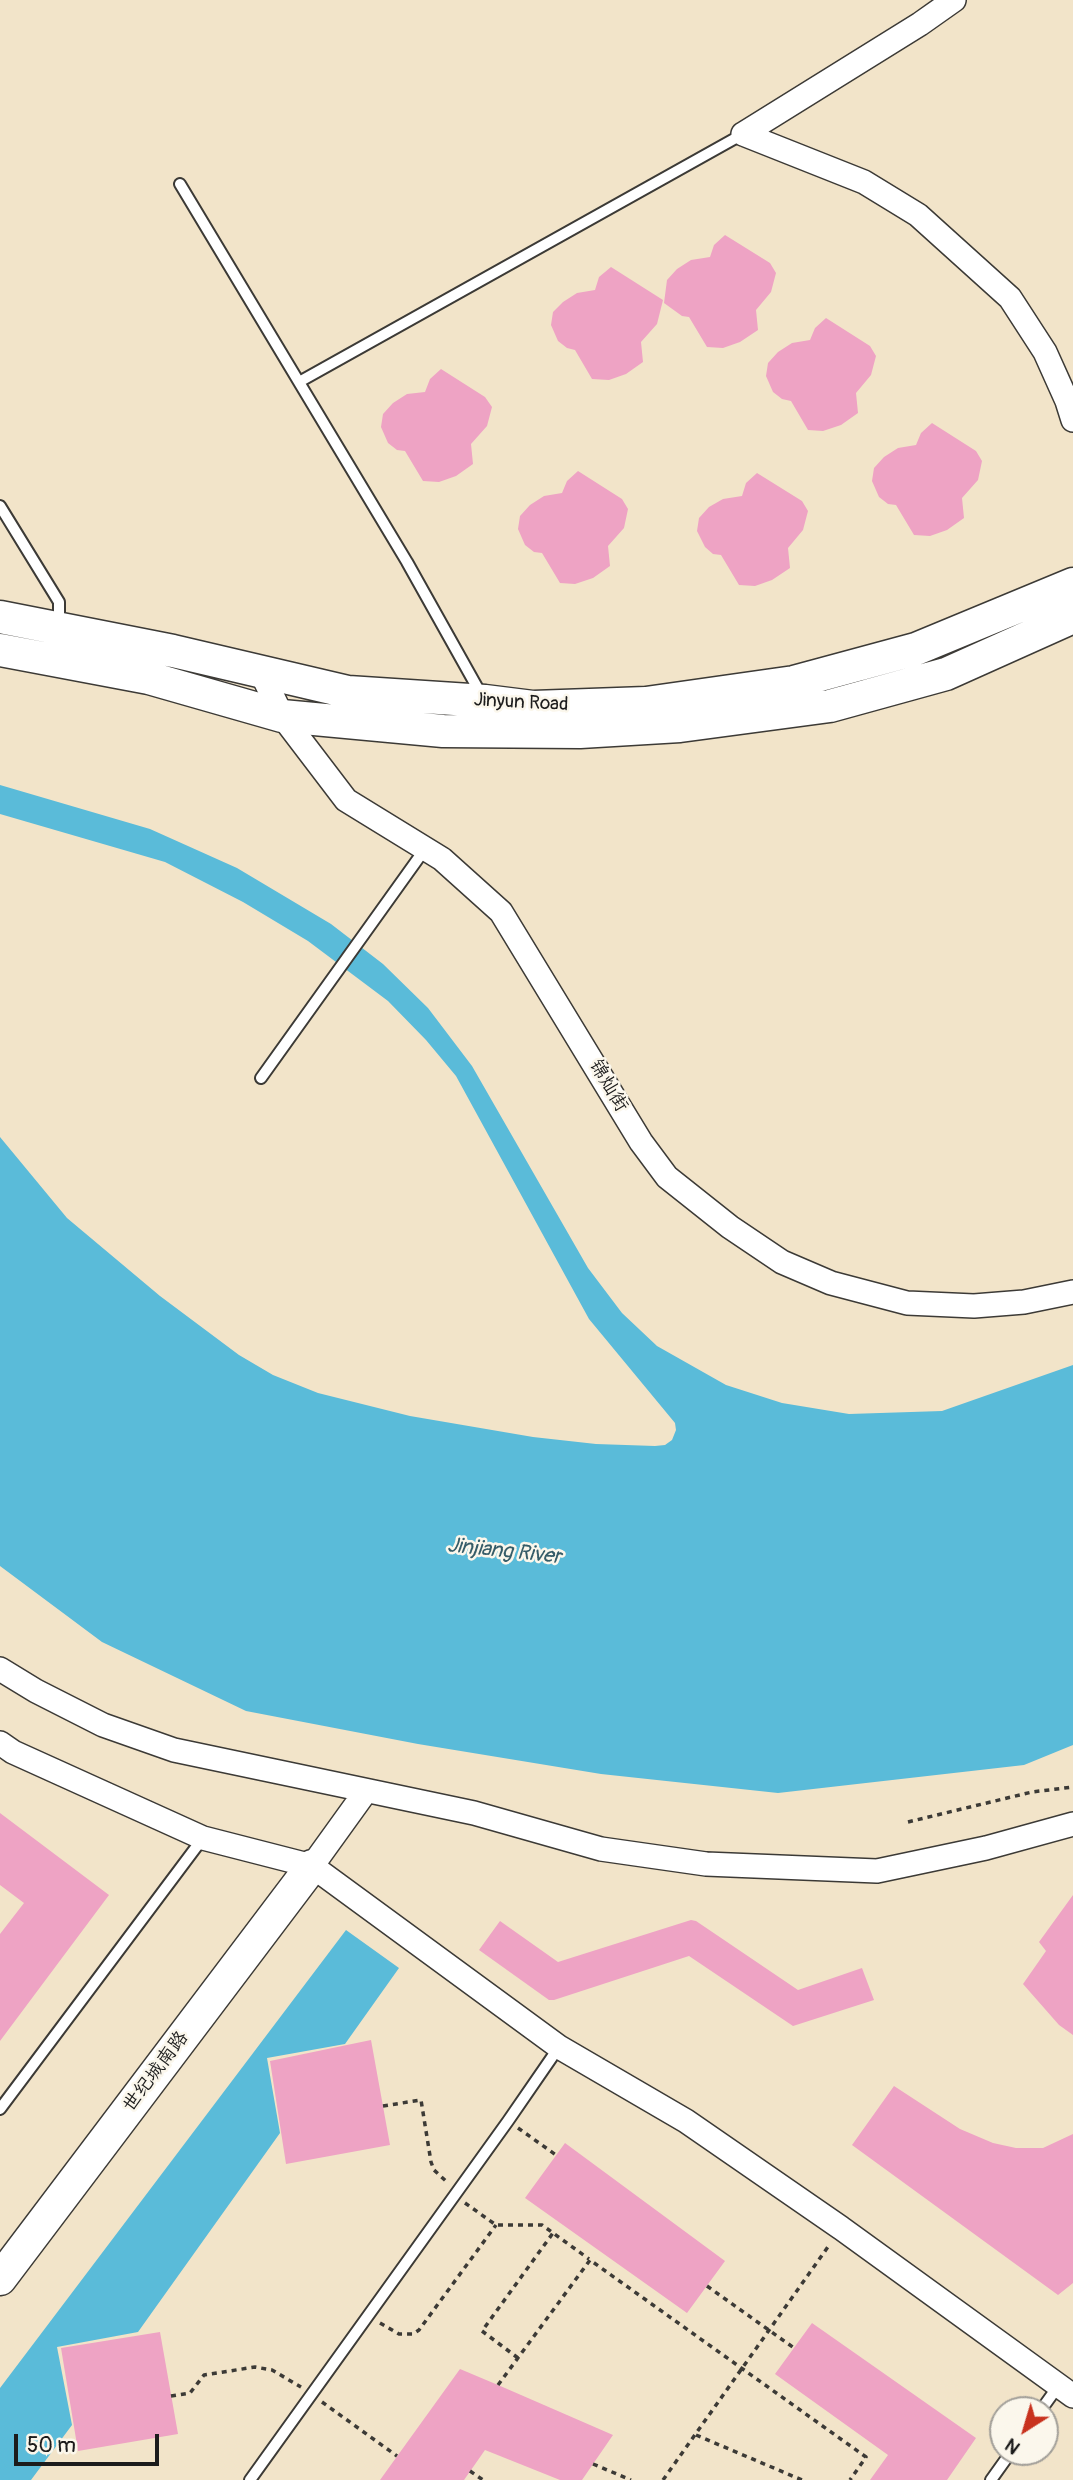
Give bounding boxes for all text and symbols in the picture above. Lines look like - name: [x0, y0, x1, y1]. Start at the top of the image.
- street label: Jinyun Road: [473, 689, 569, 717]
- street label: 锦灿街: [584, 1056, 632, 1116]
- water label: Jinjiang River: [446, 1534, 562, 1570]
- street label: 世纪城南路: [118, 2027, 194, 2117]
- north arrow: [989, 2396, 1059, 2466]
- scale bar: [18, 2420, 163, 2464]
- text: 50 m: [27, 2432, 76, 2459]
- text: N: [1000, 2433, 1025, 2460]

